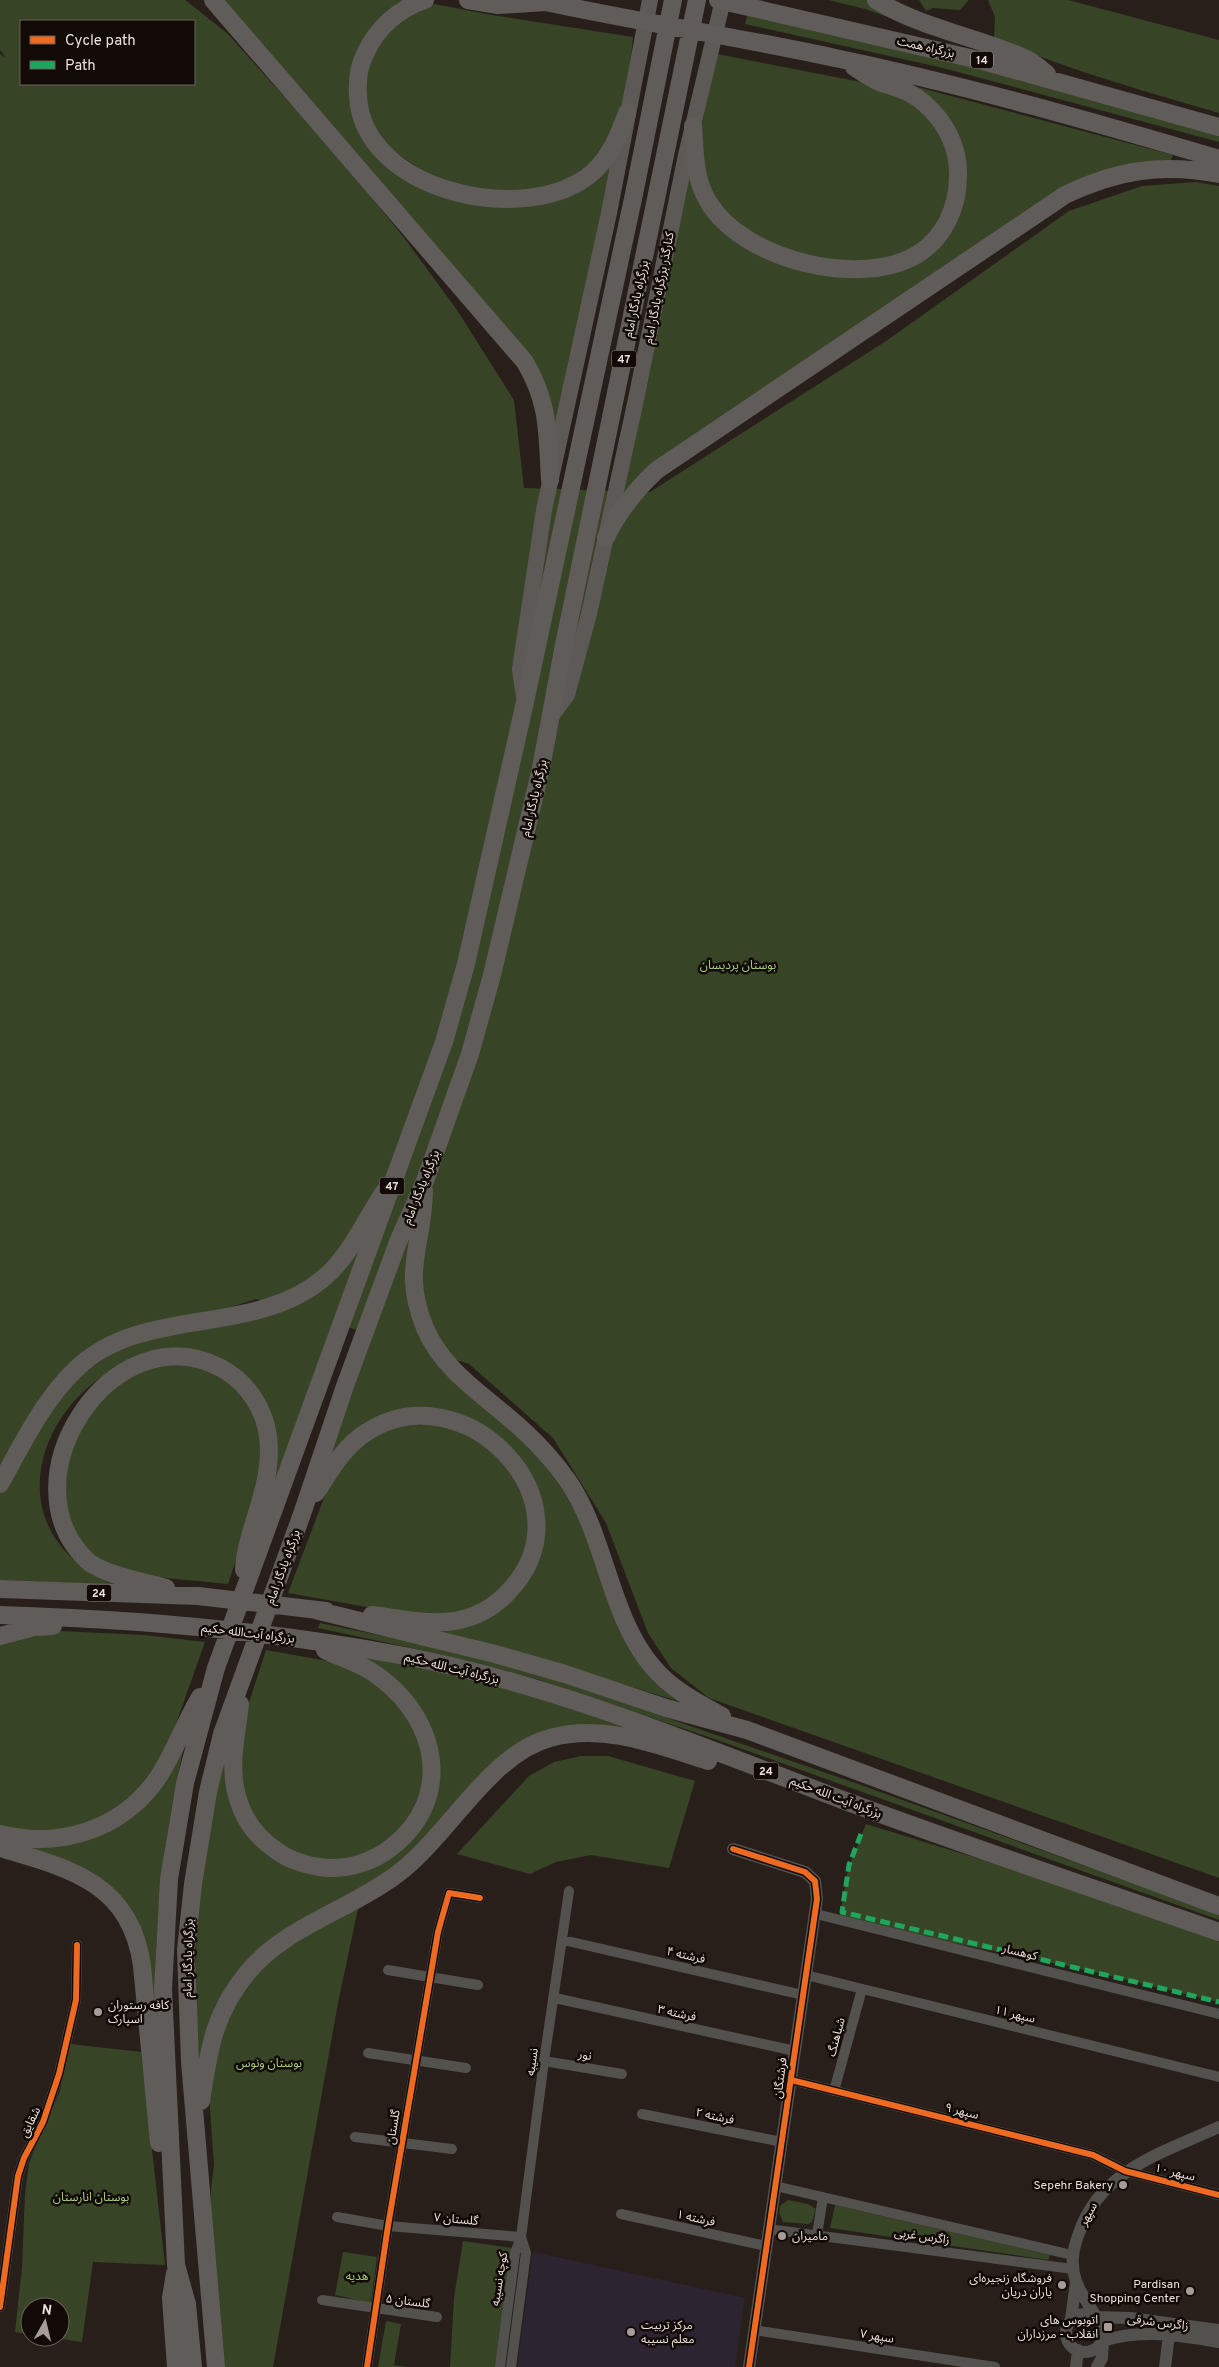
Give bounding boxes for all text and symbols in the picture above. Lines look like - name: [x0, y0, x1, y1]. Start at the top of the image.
- legend: [20, 20, 195, 85]
- text: Cycle path: [65, 32, 136, 51]
- street label: بزرگراه همت: [895, 34, 956, 62]
- road number: 14: [971, 52, 993, 68]
- text: Path: [65, 57, 96, 76]
- street label: کنارگذر بزرگراه یادگار امام: [641, 230, 679, 346]
- street label: بزرگراه یادگار امام: [621, 259, 653, 339]
- road number: 47: [612, 350, 636, 368]
- street label: بزرگراه یادگار امام: [518, 758, 552, 838]
- park label: بوستان پردیسان: [700, 958, 776, 974]
- street label: بزرگراه یادگار امام: [400, 1148, 444, 1227]
- road number: 47: [380, 1178, 404, 1194]
- street label: بزرگراه یادگار امام: [263, 1528, 305, 1607]
- road number: 24: [86, 1585, 112, 1602]
- street label: بزرگراه آیت‌الله حکیم: [200, 1620, 295, 1648]
- street label: بزرگراه آیت الله حکیم: [403, 1649, 501, 1688]
- road number: 24: [754, 1762, 778, 1780]
- street label: بزرگراه آیت الله حکیم: [788, 1773, 884, 1823]
- street label: بزرگراه یادگار امام: [180, 1919, 198, 1998]
- street label: کوهسار: [1000, 1941, 1040, 1965]
- street label: فرشته ۴: [665, 1944, 707, 1968]
- place label: کافه رستوران اسپارک: [108, 1998, 170, 2028]
- street label: فرشته ۳: [656, 2002, 698, 2026]
- street label: سپهر ۱۱: [993, 2002, 1037, 2028]
- marker: کافه رستوران اسپارک: [92, 2006, 104, 2018]
- street label: شباهنگ: [824, 2016, 850, 2059]
- street label: نسیبه: [523, 2047, 543, 2077]
- street label: نور: [576, 2047, 593, 2065]
- park label: بوستان ونوس: [236, 2056, 302, 2072]
- street label: فرشتگان: [770, 2057, 792, 2100]
- street label: سپهر ۹: [943, 2100, 980, 2124]
- street label: شقایق: [17, 2104, 45, 2140]
- street label: فرشته ۲: [694, 2105, 736, 2129]
- street label: گلستان: [383, 2108, 405, 2146]
- street label: سپهر ۱۰: [1153, 2160, 1197, 2186]
- place label: Sepehr Bakery: [1034, 2178, 1113, 2194]
- marker: Sepehr Bakery: [1117, 2179, 1129, 2191]
- park label: بوستان انارستان: [53, 2190, 129, 2206]
- street label: سپهر: [1076, 2200, 1102, 2230]
- street label: فرشته ۱: [675, 2207, 717, 2231]
- street label: گلستان ۷: [433, 2210, 480, 2230]
- street label: زاگرس غربی: [893, 2225, 951, 2249]
- place label: مامیران: [792, 2229, 828, 2245]
- marker: مامیران: [776, 2230, 788, 2242]
- street label: کوچه نسیبه: [488, 2250, 512, 2307]
- park label: هدیه: [346, 2269, 368, 2285]
- place label: فروشگاه زنجیره‌ای یاران دریان: [969, 2271, 1052, 2301]
- place label: Pardisan Shopping Center: [1090, 2277, 1180, 2307]
- marker: فروشگاه زنجیره‌ای یاران دریان: [1056, 2279, 1068, 2291]
- marker: Pardisan Shopping Center: [1184, 2285, 1196, 2297]
- street label: گلستان ۵: [385, 2291, 432, 2313]
- north arrow: [20, 2297, 70, 2347]
- text: N: [40, 2301, 53, 2320]
- street label: زاگرس شرقی: [1126, 2311, 1189, 2335]
- place label: اتوبوس های انقلاب - مرزداران: [1018, 2313, 1098, 2343]
- place label: مرکز تربیت معلم نسیبه: [641, 2318, 695, 2348]
- marker: اتوبوس های انقلاب - مرزداران: [1102, 2321, 1114, 2333]
- marker: مرکز تربیت معلم نسیبه: [625, 2326, 637, 2338]
- street label: سپهر ۷: [859, 2326, 895, 2348]

